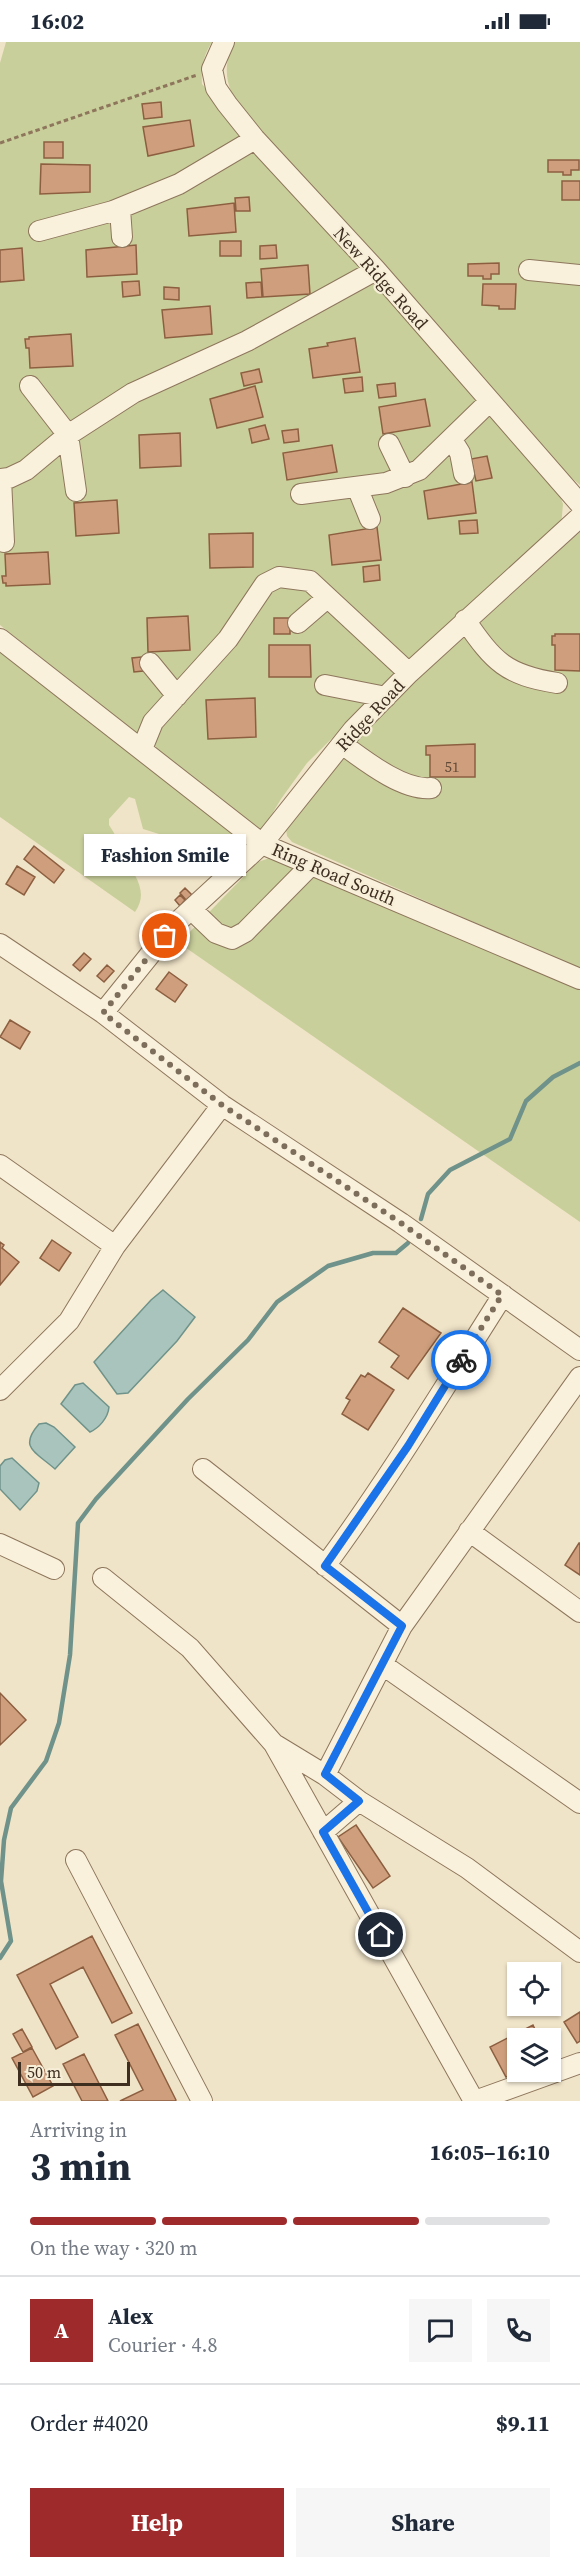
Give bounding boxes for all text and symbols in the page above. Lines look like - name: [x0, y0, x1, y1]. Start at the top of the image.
- text: 16:02: [30, 6, 84, 36]
- street label: New Ridge Road: [328, 221, 434, 335]
- street label: Ridge Road: [330, 673, 410, 757]
- house number: 51: [444, 756, 460, 777]
- callout: Fashion Smile: [84, 834, 246, 876]
- street label: Ring Road South: [268, 837, 400, 911]
- text: Fashion Smile: [101, 841, 229, 869]
- pin: [139, 910, 190, 961]
- icon: bag: [148, 919, 181, 952]
- courier: [431, 1330, 491, 1390]
- icon: bike: [445, 1344, 478, 1377]
- pin: [355, 1909, 406, 1960]
- icon: home: [364, 1918, 397, 1951]
- map controls: [507, 1962, 561, 2082]
- button: locate: [507, 1962, 561, 2016]
- button: layers: [507, 2028, 561, 2082]
- scale bar: [18, 2059, 130, 2086]
- text: 50 m: [27, 2061, 61, 2083]
- text: Arriving in: [30, 2116, 127, 2144]
- text: 16:05–16:10: [430, 2137, 550, 2167]
- text: 3 min: [30, 2140, 131, 2193]
- text: On the way · 320 m: [30, 2234, 197, 2262]
- button: chat: [409, 2299, 472, 2362]
- button: phone: [487, 2299, 550, 2362]
- text: Alex: [108, 2301, 153, 2331]
- text: A: [54, 2315, 69, 2345]
- text: Courier · 4.8: [108, 2331, 217, 2359]
- text: Order #4020: [30, 2408, 148, 2438]
- text: $9.11: [496, 2408, 550, 2438]
- button: Help: [30, 2488, 284, 2557]
- button: Share: [296, 2488, 550, 2557]

